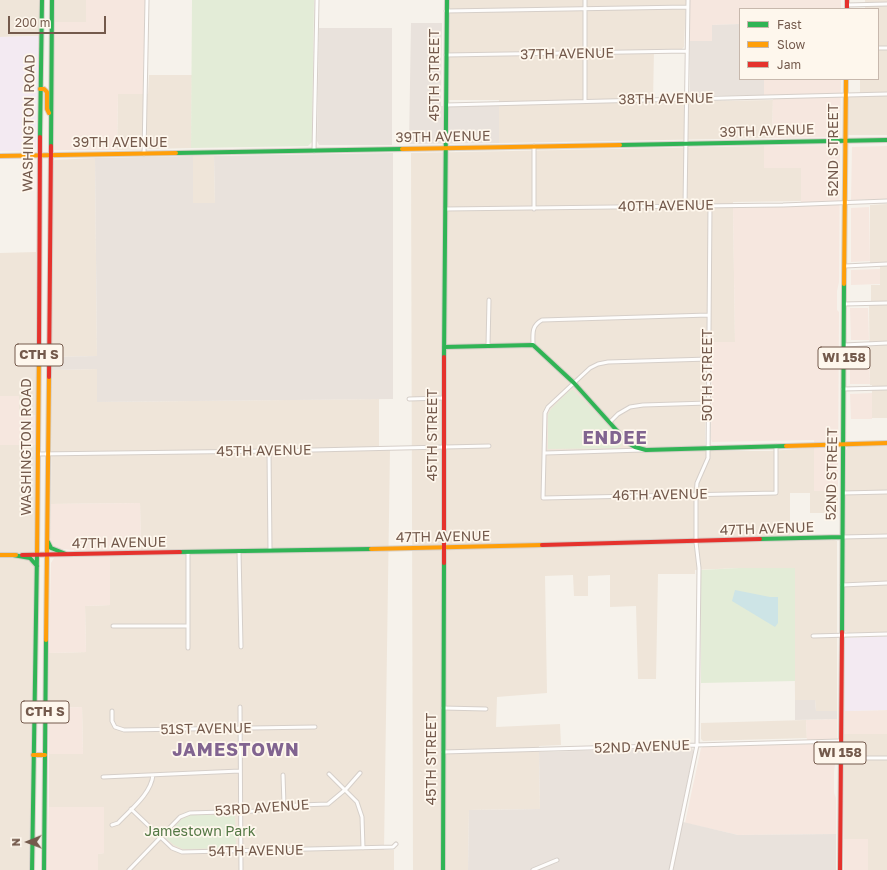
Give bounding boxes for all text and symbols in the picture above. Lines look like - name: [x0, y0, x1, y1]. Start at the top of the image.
- scale bar: [10, 8, 108, 34]
- legend: [739, 8, 879, 80]
- text: 200 m: [15, 15, 50, 30]
- text: Fast: [777, 17, 802, 32]
- street label: 45TH STREET: [427, 29, 443, 121]
- text: Slow: [777, 37, 805, 52]
- street label: 37TH AVENUE: [520, 45, 614, 63]
- street label: WASHINGTON ROAD: [19, 54, 39, 192]
- text: Jam: [777, 57, 801, 72]
- street label: 38TH AVENUE: [618, 90, 714, 108]
- street label: 52ND STREET: [826, 103, 842, 197]
- street label: 39TH AVENUE: [719, 121, 815, 141]
- street label: 39TH AVENUE: [395, 128, 491, 146]
- street label: 39TH AVENUE: [73, 135, 167, 151]
- street label: 40TH AVENUE: [618, 197, 714, 215]
- street label: 50TH STREET: [700, 329, 716, 421]
- road number: CTH S: [15, 344, 63, 366]
- road number: WI 158: [818, 347, 870, 369]
- street label: WASHINGTON ROAD: [19, 378, 35, 516]
- street label: 45TH STREET: [425, 389, 441, 481]
- district label: ENDEE: [582, 427, 648, 449]
- street label: 52ND STREET: [823, 427, 841, 521]
- street label: 45TH AVENUE: [216, 442, 312, 460]
- street label: 46TH AVENUE: [612, 486, 708, 504]
- street label: 47TH AVENUE: [720, 519, 814, 539]
- street label: 47TH AVENUE: [396, 528, 490, 546]
- street label: 47TH AVENUE: [72, 534, 166, 552]
- road number: CTH S: [21, 701, 69, 723]
- street label: 45TH STREET: [424, 713, 440, 805]
- street label: 51ST AVENUE: [160, 720, 252, 738]
- street label: 52ND AVENUE: [594, 737, 690, 757]
- district label: JAMESTOWN: [172, 739, 300, 761]
- road number: WI 158: [814, 742, 866, 764]
- street label: 53RD AVENUE: [214, 796, 310, 820]
- north arrow: [8, 822, 48, 862]
- park label: Jamestown Park: [144, 824, 256, 840]
- text: N: [9, 838, 22, 847]
- street label: 54TH AVENUE: [208, 842, 304, 860]

